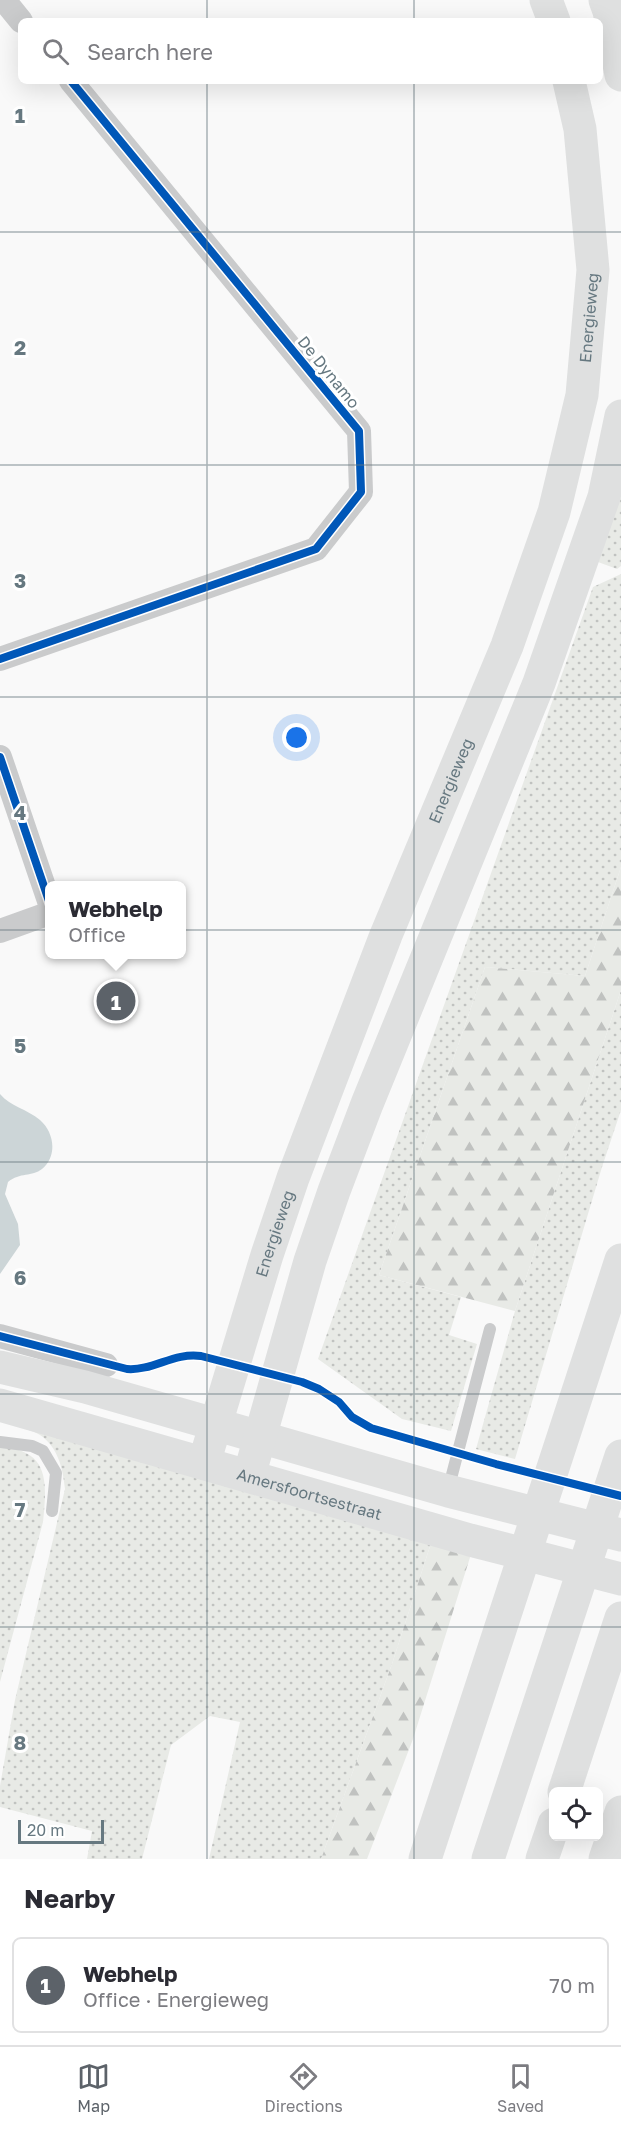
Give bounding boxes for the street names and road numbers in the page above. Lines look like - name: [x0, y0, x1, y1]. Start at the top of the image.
- street label: Energieweg: [575, 272, 603, 364]
- street label: De Dynamo: [294, 332, 364, 412]
- street label: Energieweg: [424, 735, 477, 826]
- street label: Energieweg: [251, 1188, 298, 1279]
- street label: Amersfoortsestraat: [235, 1464, 384, 1524]

